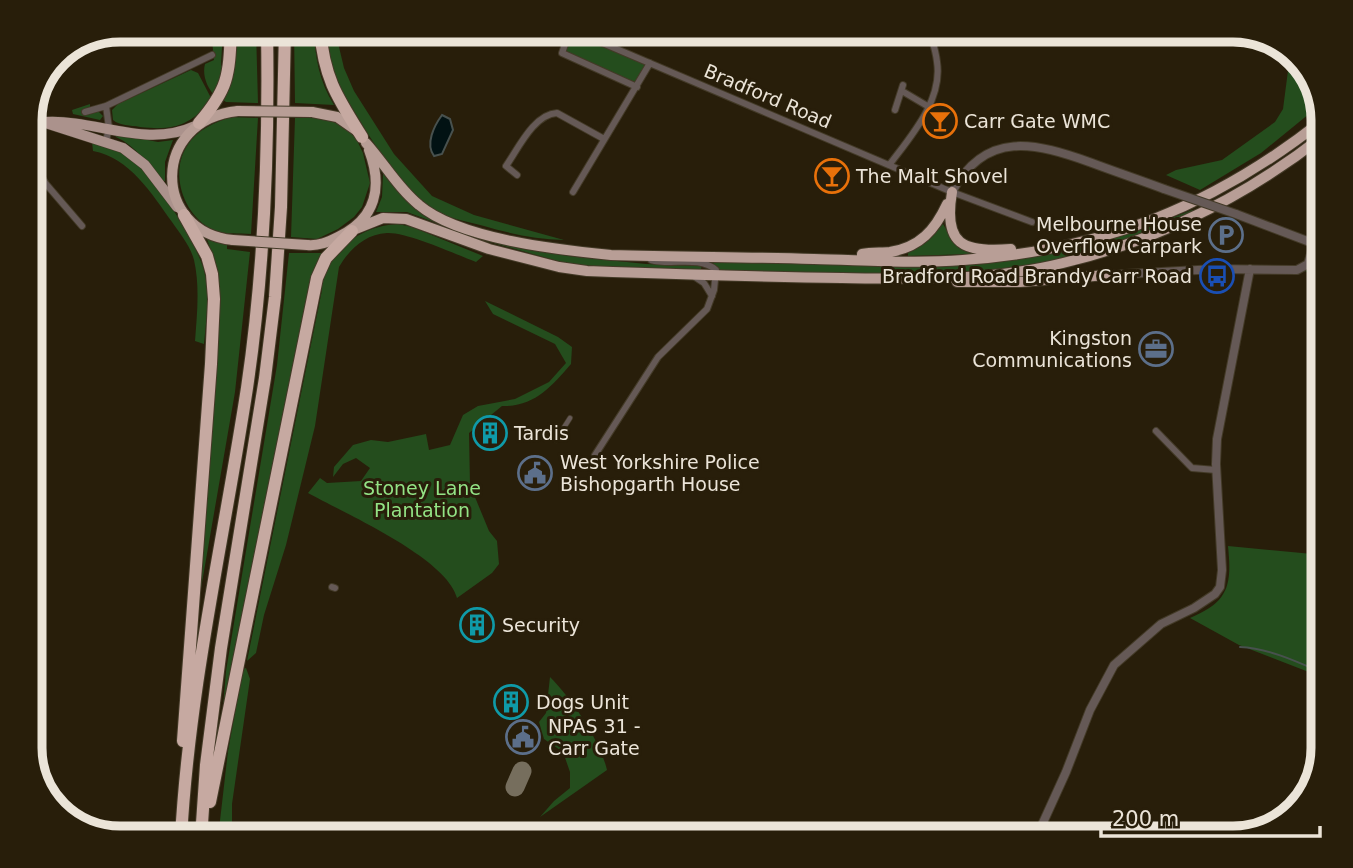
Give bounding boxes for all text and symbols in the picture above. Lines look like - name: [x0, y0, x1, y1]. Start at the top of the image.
- street label: Bradford Road: [701, 59, 835, 133]
- bar icon: Carr Gate WMC: [921, 102, 959, 140]
- place label: Carr Gate WMC: [964, 110, 1110, 132]
- bar icon: The Malt Shovel: [813, 157, 851, 195]
- place label: The Malt Shovel: [855, 165, 1008, 187]
- place label: Melbourne House Overflow Carpark: [1036, 213, 1202, 257]
- parking icon: Melbourne House Overflow Carpark: [1207, 216, 1245, 254]
- bus stop icon: Bradford Road Brandy Carr Road: [1198, 257, 1236, 295]
- place label: Bradford Road Brandy Carr Road: [882, 265, 1192, 287]
- place label: Kingston Communications: [972, 327, 1132, 371]
- office icon: Kingston Communications: [1137, 330, 1175, 368]
- building icon: Tardis: [471, 414, 509, 452]
- place label: Tardis: [513, 422, 569, 444]
- place label: West Yorkshire Police Bishopgarth House: [560, 451, 760, 495]
- public building icon: West Yorkshire Police Bishopgarth House: [516, 454, 554, 492]
- park label: Stoney Lane Plantation: [363, 477, 481, 521]
- building icon: Security: [458, 606, 496, 644]
- place label: Security: [502, 614, 580, 636]
- building icon: Dogs Unit: [492, 683, 530, 721]
- place label: Dogs Unit: [536, 691, 629, 713]
- place label: NPAS 31 - Carr Gate: [548, 715, 641, 759]
- public building icon: NPAS 31 - Carr Gate: [504, 718, 542, 756]
- scale bar: [1101, 794, 1320, 838]
- text: 200 m: [1112, 807, 1179, 831]

